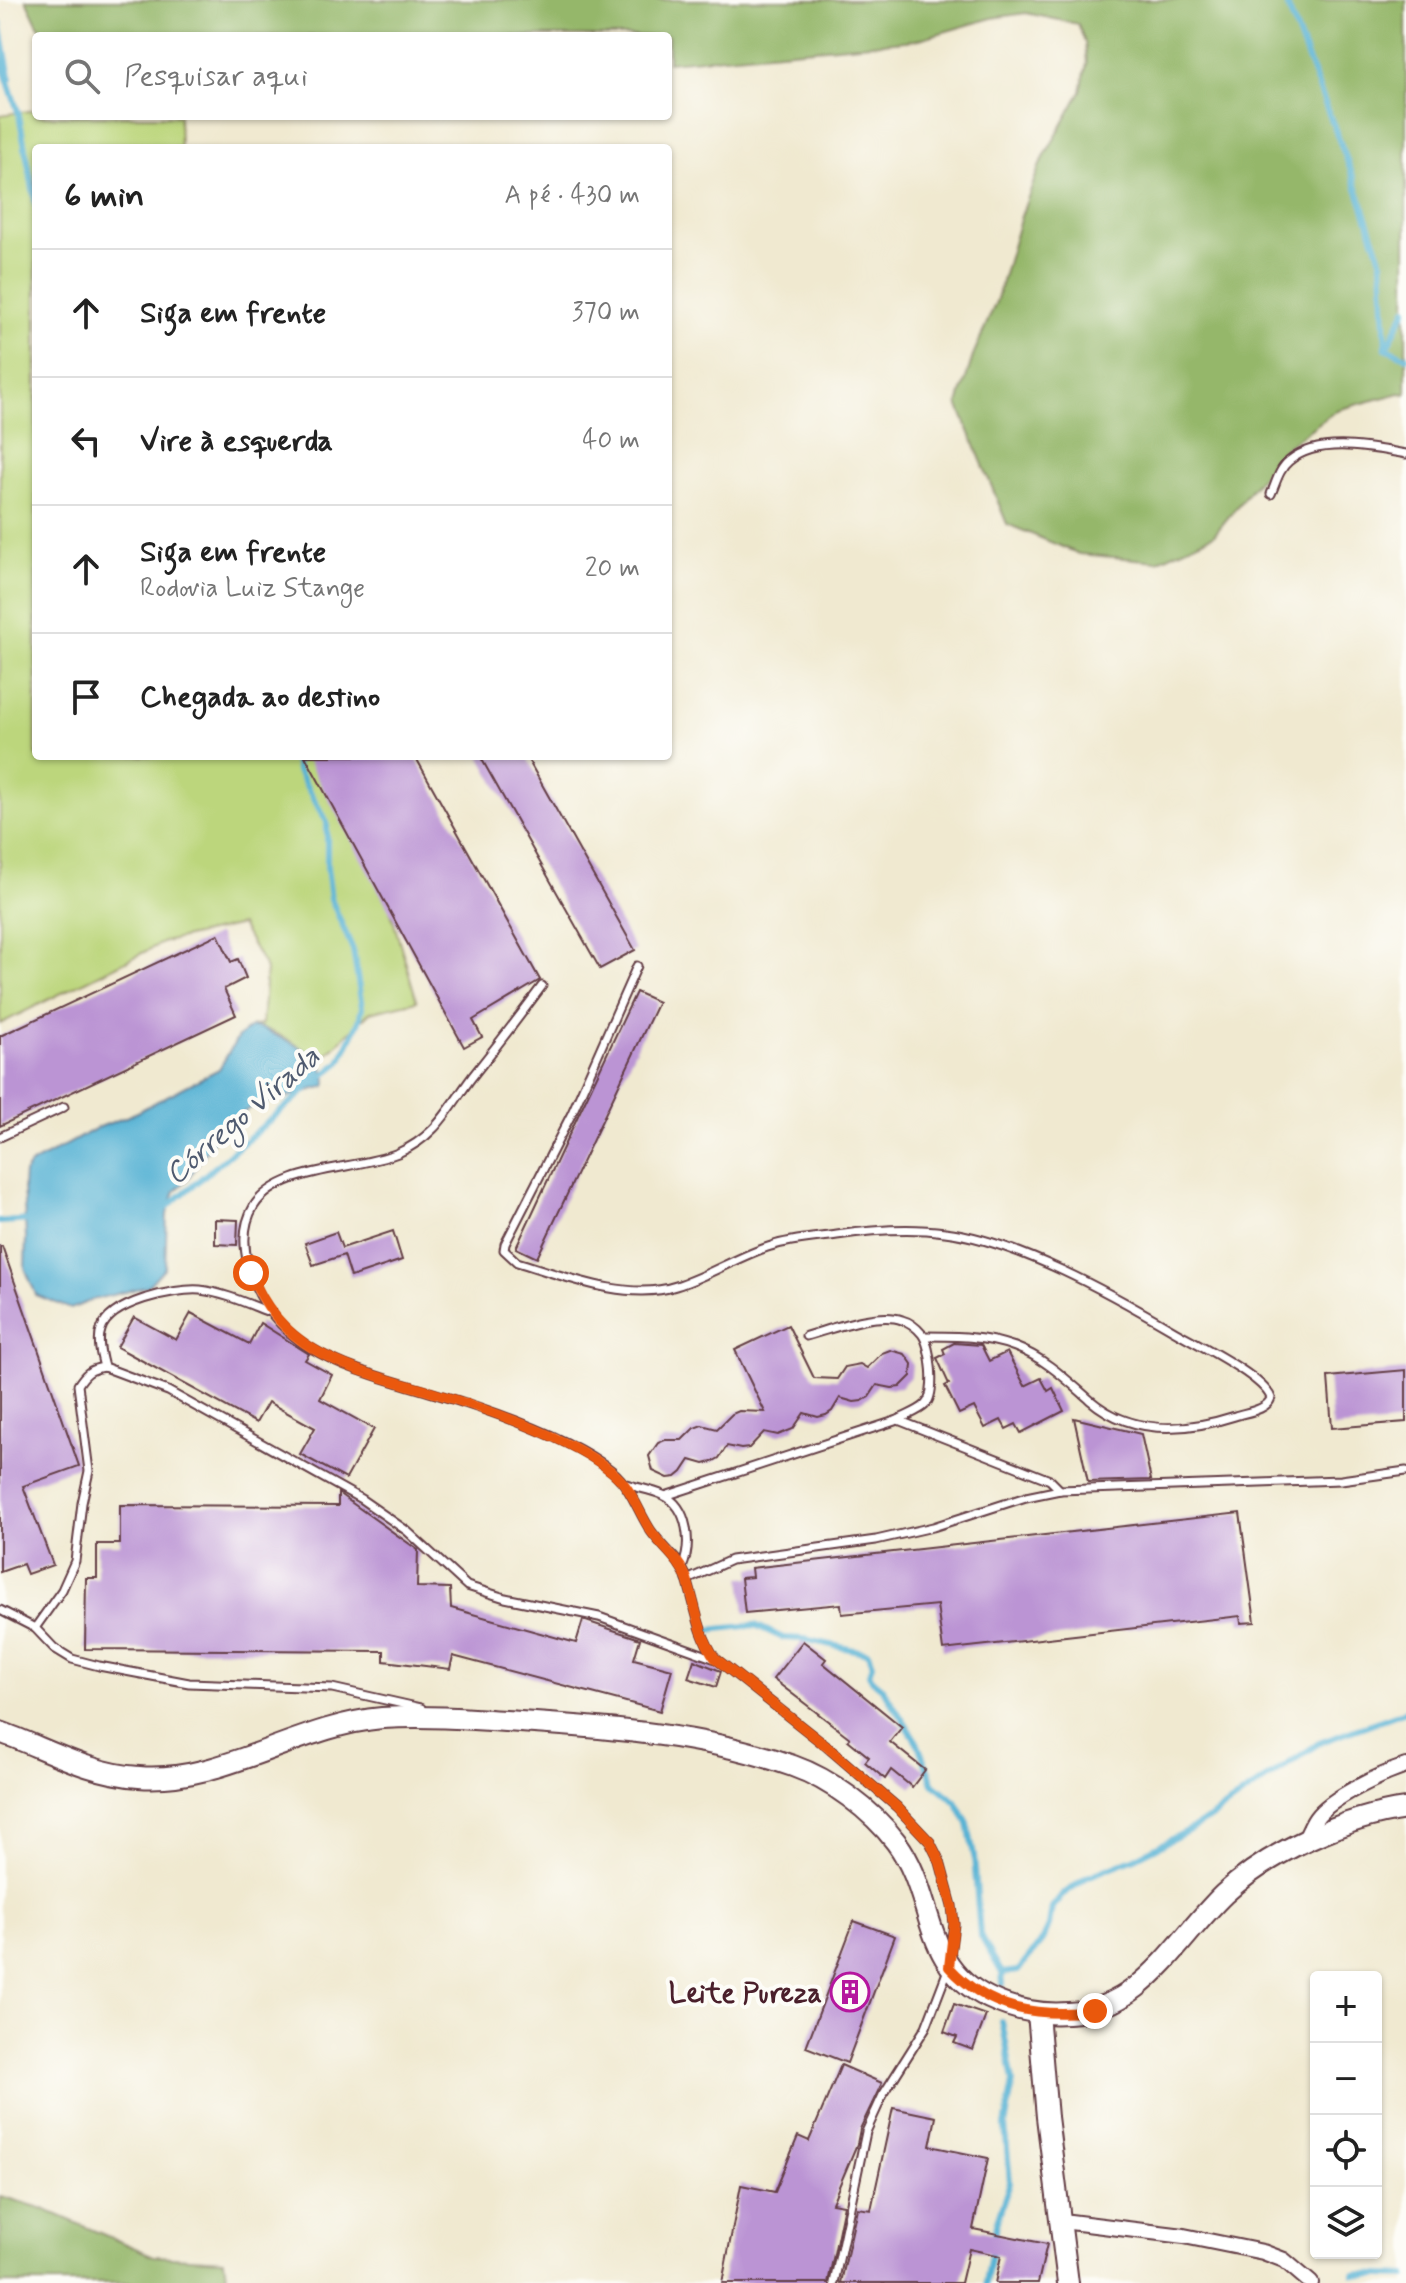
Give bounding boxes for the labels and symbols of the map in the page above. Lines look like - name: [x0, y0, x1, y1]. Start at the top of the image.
- water label: Córrego Virada: [157, 1038, 331, 1196]
- route start: [233, 1255, 269, 1291]
- building icon: Leite Pureza: [829, 1971, 871, 2013]
- place label: Leite Pureza: [669, 1976, 822, 2013]
- route end: [1077, 1993, 1113, 2029]

